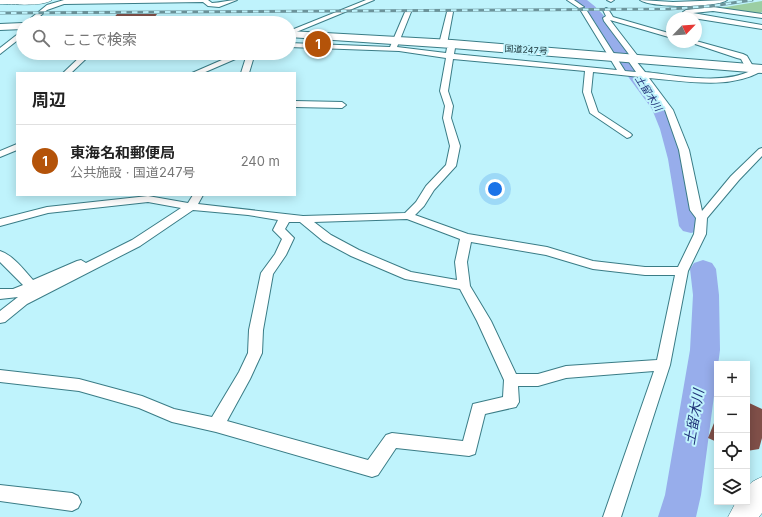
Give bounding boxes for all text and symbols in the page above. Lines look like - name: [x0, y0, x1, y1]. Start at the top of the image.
- north arrow: [666, 12, 702, 48]
- search box: [16, 16, 296, 60]
- icon: search: [30, 27, 52, 49]
- pin: 1: [305, 29, 331, 59]
- text: ここで検索: [62, 30, 137, 49]
- street label: 国道247号: [504, 43, 548, 56]
- water label: 土留木川: [633, 73, 665, 114]
- text: 周辺: [32, 90, 66, 110]
- text: 東海名和郵便局: [70, 143, 175, 162]
- text: 1: [42, 153, 48, 169]
- text: 240 m: [241, 153, 280, 169]
- text: 公共施設 · 国道247号: [70, 164, 196, 180]
- your location: [485, 179, 505, 199]
- map controls: [714, 361, 750, 505]
- button: +: [714, 361, 750, 397]
- water label: 土留木川: [680, 386, 707, 446]
- button: −: [714, 397, 750, 433]
- button: locate: [714, 433, 750, 469]
- button: layers: [714, 469, 750, 505]

